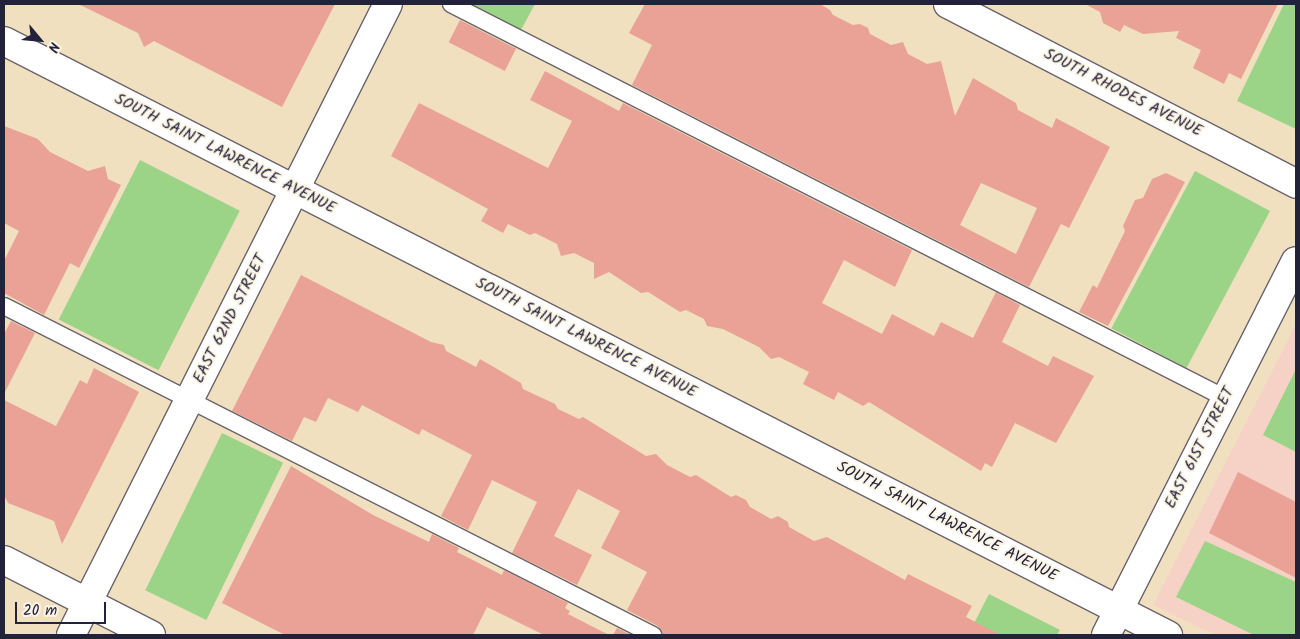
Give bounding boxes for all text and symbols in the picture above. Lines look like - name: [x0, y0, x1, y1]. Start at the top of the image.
- north arrow: [15, 15, 65, 65]
- text: N: [41, 38, 65, 56]
- street label: SOUTH RHODES AVENUE: [1041, 45, 1205, 141]
- street label: SOUTH SAINT LAWRENCE AVENUE: [111, 90, 339, 218]
- street label: EAST 62ND STREET: [189, 251, 271, 387]
- street label: SOUTH SAINT LAWRENCE AVENUE: [472, 274, 700, 402]
- street label: EAST 61ST STREET: [1161, 384, 1239, 512]
- street label: SOUTH SAINT LAWRENCE AVENUE: [833, 458, 1061, 586]
- scale bar: [18, 592, 109, 624]
- text: 20 m: [23, 599, 57, 623]

